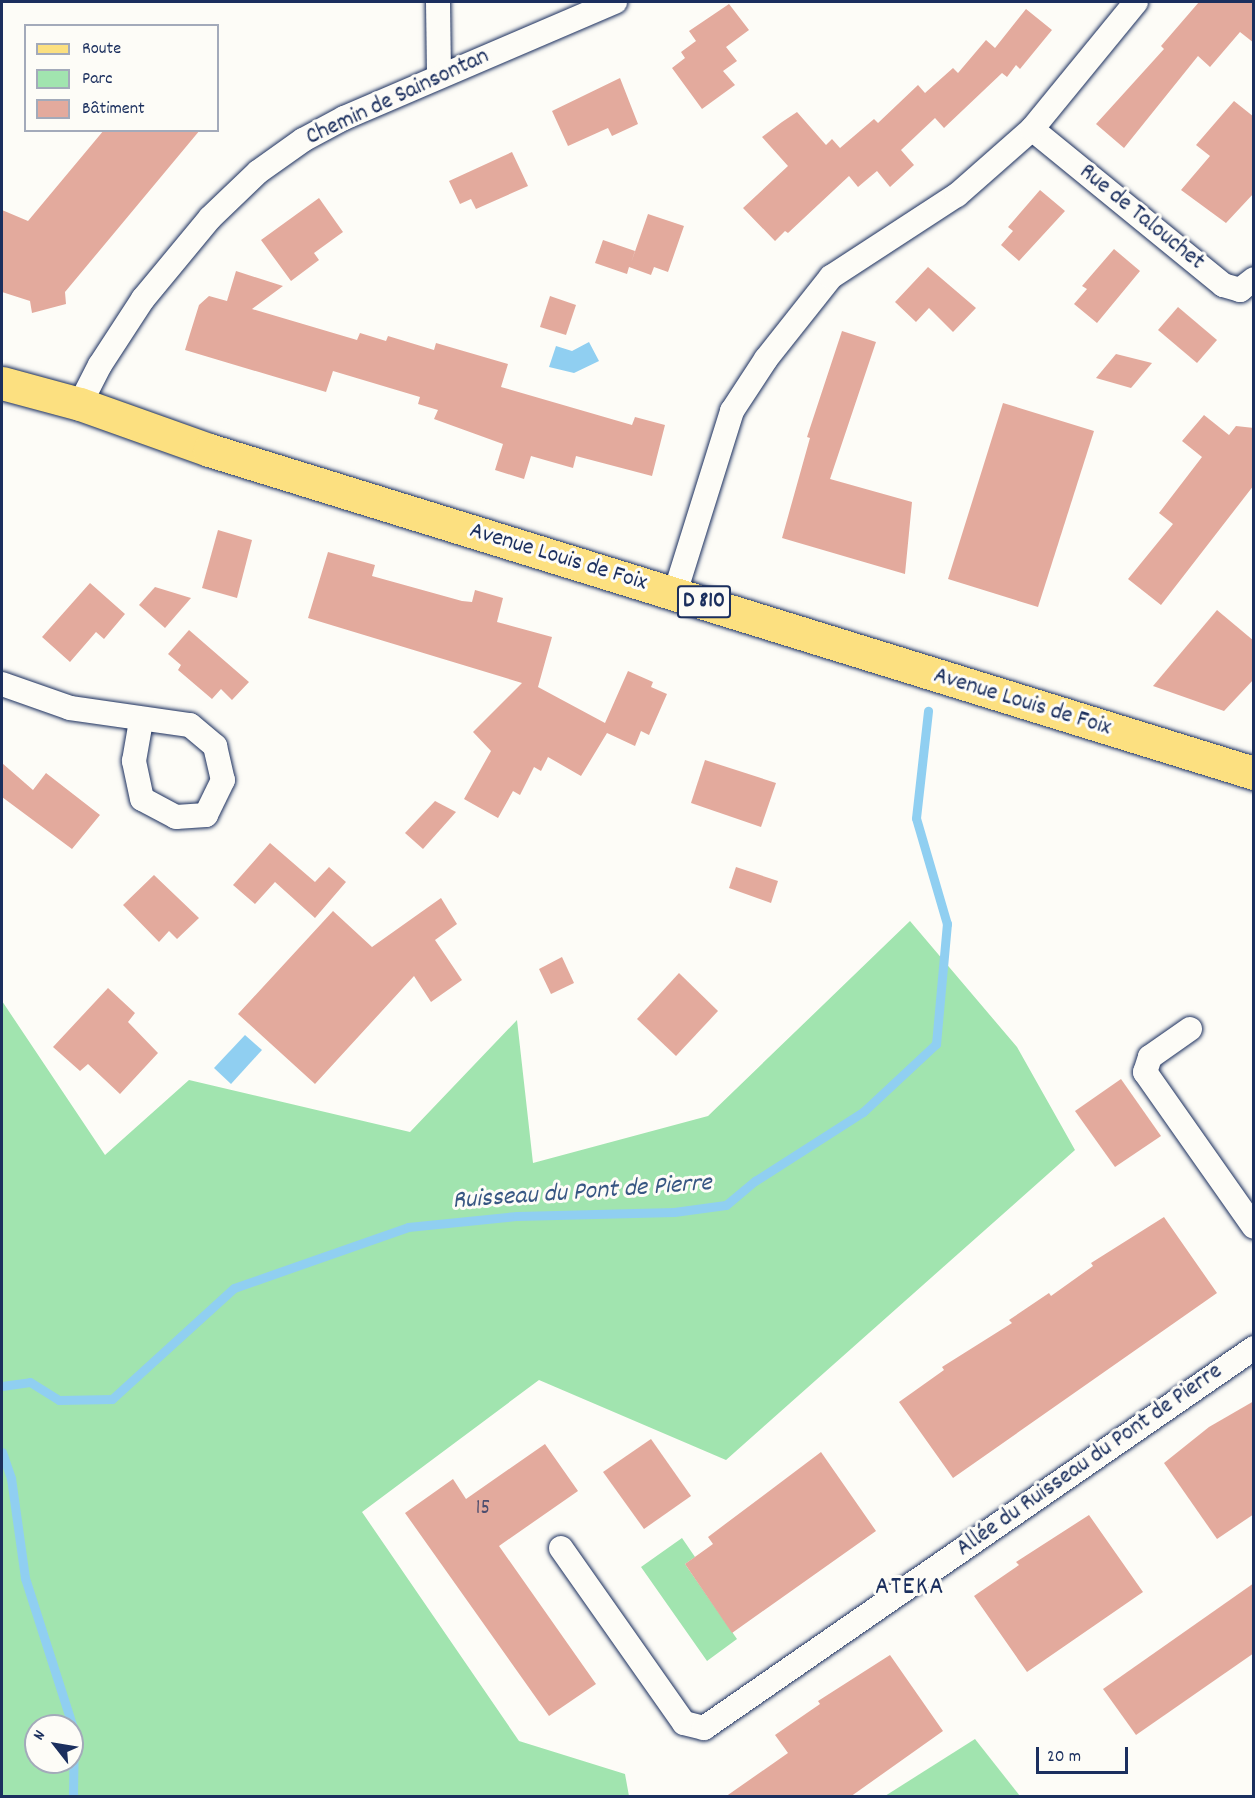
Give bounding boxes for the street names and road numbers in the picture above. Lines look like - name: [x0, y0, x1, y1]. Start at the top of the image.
- street label: Chemin de Sainsontan: [302, 43, 494, 153]
- street label: Rue de Talouchet: [1072, 159, 1210, 277]
- street label: Avenue Louis de Foix: [466, 517, 650, 599]
- road number: D 810: [676, 583, 732, 621]
- street label: Avenue Louis de Foix: [930, 662, 1114, 744]
- street label: Allée du Ruisseau du Pont de Pierre: [952, 1358, 1228, 1564]

